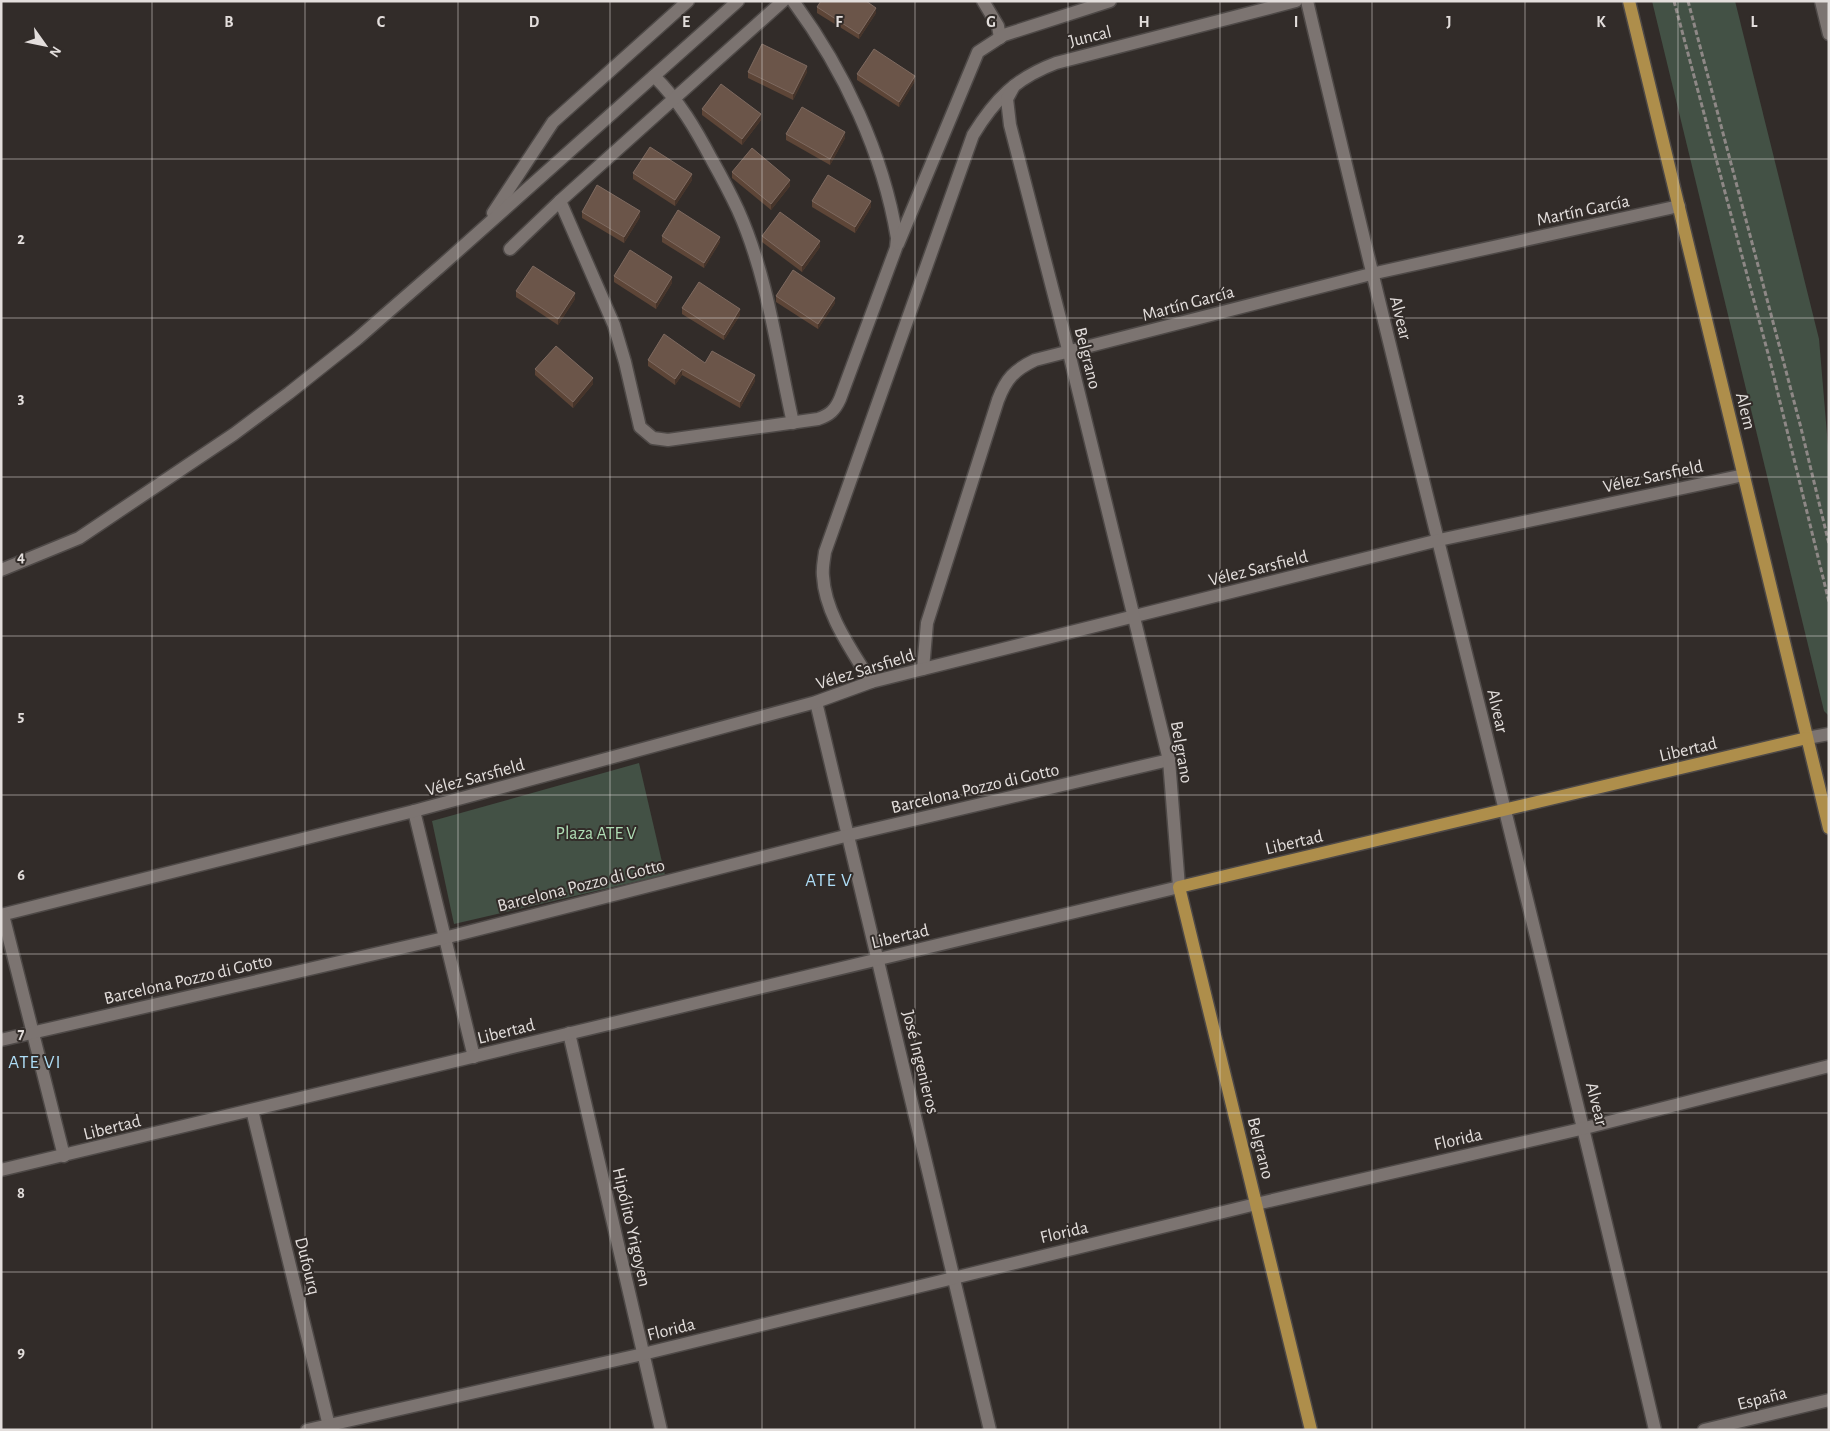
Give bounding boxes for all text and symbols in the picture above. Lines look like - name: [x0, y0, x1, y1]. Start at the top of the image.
- text: B: [224, 14, 234, 30]
- text: C: [377, 14, 386, 30]
- text: D: [529, 14, 540, 30]
- text: E: [682, 14, 690, 30]
- text: F: [835, 14, 843, 30]
- text: G: [986, 14, 996, 30]
- text: H: [1138, 14, 1150, 30]
- text: I: [1294, 14, 1298, 30]
- text: J: [1446, 14, 1452, 30]
- text: K: [1596, 14, 1606, 30]
- text: L: [1751, 14, 1758, 30]
- north arrow: [20, 20, 70, 70]
- street label: Juncal: [1067, 23, 1113, 51]
- text: N: [47, 44, 64, 59]
- street label: Martín García: [1535, 192, 1631, 230]
- text: 2: [17, 231, 25, 247]
- street label: Martín García: [1140, 283, 1236, 325]
- street label: Alvear: [1386, 294, 1414, 342]
- street label: Belgrano: [1071, 326, 1103, 391]
- text: 3: [18, 390, 25, 406]
- street label: Alem: [1732, 391, 1758, 432]
- street label: Vélez Sarsfield: [1602, 458, 1705, 496]
- street label: Vélez Sarsfield: [1207, 548, 1310, 590]
- text: 4: [17, 549, 25, 565]
- street label: Vélez Sarsfield: [814, 646, 917, 693]
- street label: Alvear: [1483, 688, 1511, 735]
- text: 5: [18, 708, 25, 724]
- street label: Belgrano: [1167, 720, 1195, 785]
- street label: Libertad: [1658, 735, 1719, 765]
- street label: Vélez Sarsfield: [424, 756, 527, 800]
- street label: Barcelona Pozzo di Gotto: [889, 761, 1061, 817]
- park label: Plaza ATE V: [556, 825, 637, 843]
- street label: Libertad: [1264, 828, 1325, 858]
- street label: Barcelona Pozzo di Gotto: [496, 856, 667, 916]
- text: 6: [17, 867, 25, 883]
- district label: ATE V: [805, 871, 853, 890]
- street label: Libertad: [870, 922, 931, 952]
- street label: Barcelona Pozzo di Gotto: [102, 952, 274, 1008]
- street label: José Ingenieros: [898, 1009, 942, 1116]
- street label: Libertad: [476, 1016, 537, 1048]
- text: 7: [18, 1026, 25, 1042]
- district label: ATE VI: [8, 1053, 62, 1072]
- street label: Alvear: [1582, 1080, 1610, 1128]
- street label: Libertad: [82, 1112, 143, 1144]
- street label: Belgrano: [1244, 1116, 1276, 1181]
- street label: Florida: [1432, 1126, 1484, 1154]
- street label: Hipólito Yrigoyen: [609, 1166, 653, 1289]
- text: 8: [17, 1185, 25, 1201]
- street label: Florida: [1038, 1219, 1090, 1247]
- street label: Dufourq: [291, 1236, 323, 1297]
- street label: Florida: [645, 1315, 697, 1345]
- text: 9: [17, 1344, 25, 1360]
- street label: España: [1736, 1384, 1789, 1414]

